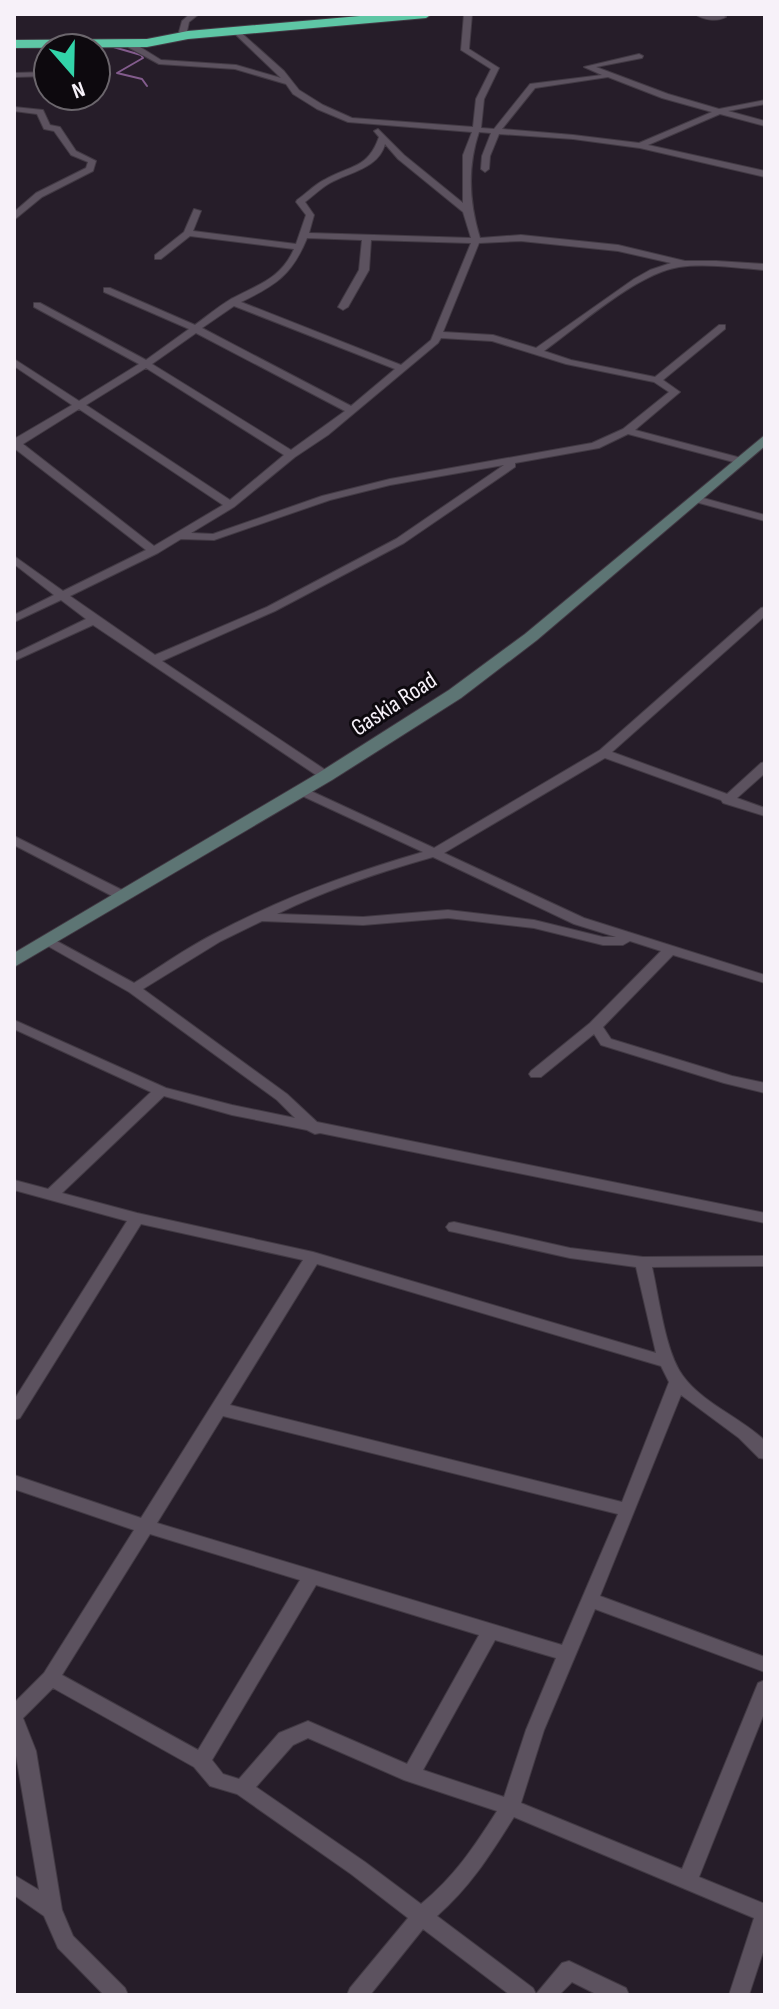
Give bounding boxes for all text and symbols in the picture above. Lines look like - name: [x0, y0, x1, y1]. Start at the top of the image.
- north arrow: [32, 32, 112, 112]
- text: N: [68, 75, 88, 104]
- street label: Gaskia Road: [346, 666, 442, 742]

